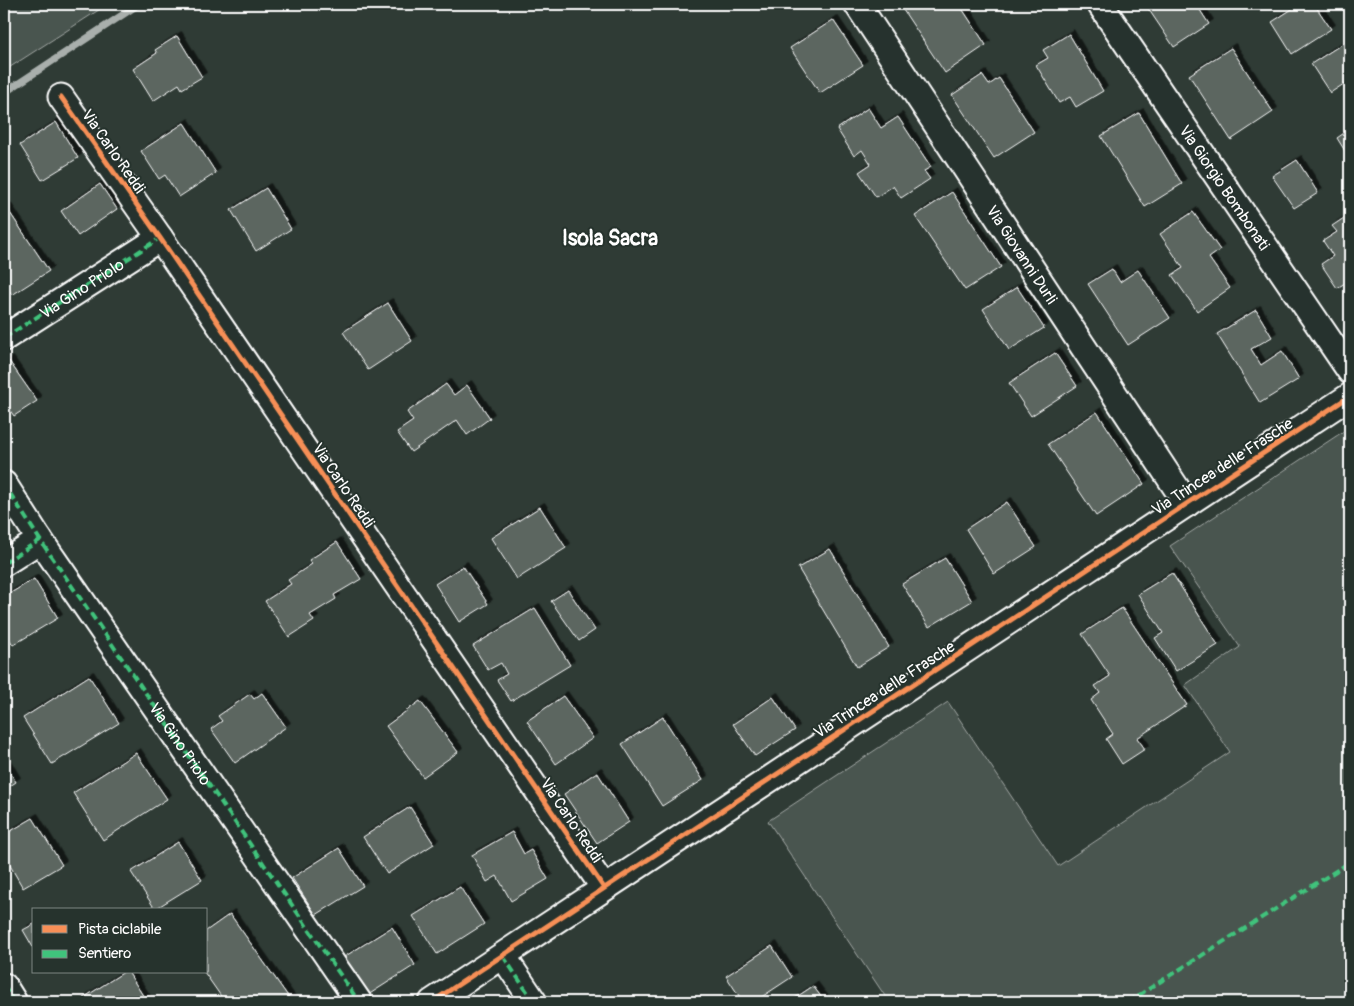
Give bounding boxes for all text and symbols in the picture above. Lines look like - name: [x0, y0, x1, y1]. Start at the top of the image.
- street label: Via Carlo Reddi: [77, 106, 150, 198]
- street label: Via Giorgio Bombonati: [1174, 122, 1274, 255]
- street label: Via Giovanni Durli: [982, 202, 1061, 308]
- district label: Isola Sacra: [562, 225, 658, 252]
- street label: Via Gino Priolo: [36, 255, 128, 324]
- street label: Via Trincea delle Frasche: [1148, 414, 1297, 520]
- street label: Via Carlo Reddi: [308, 439, 379, 532]
- street label: Via Trincea delle Frasche: [810, 637, 959, 743]
- street label: Via Gino Priolo: [144, 699, 216, 790]
- street label: Via Carlo Reddi: [536, 774, 607, 867]
- legend: [32, 908, 208, 974]
- text: Pista ciclabile: [78, 920, 162, 939]
- text: Sentiero: [78, 944, 131, 963]

